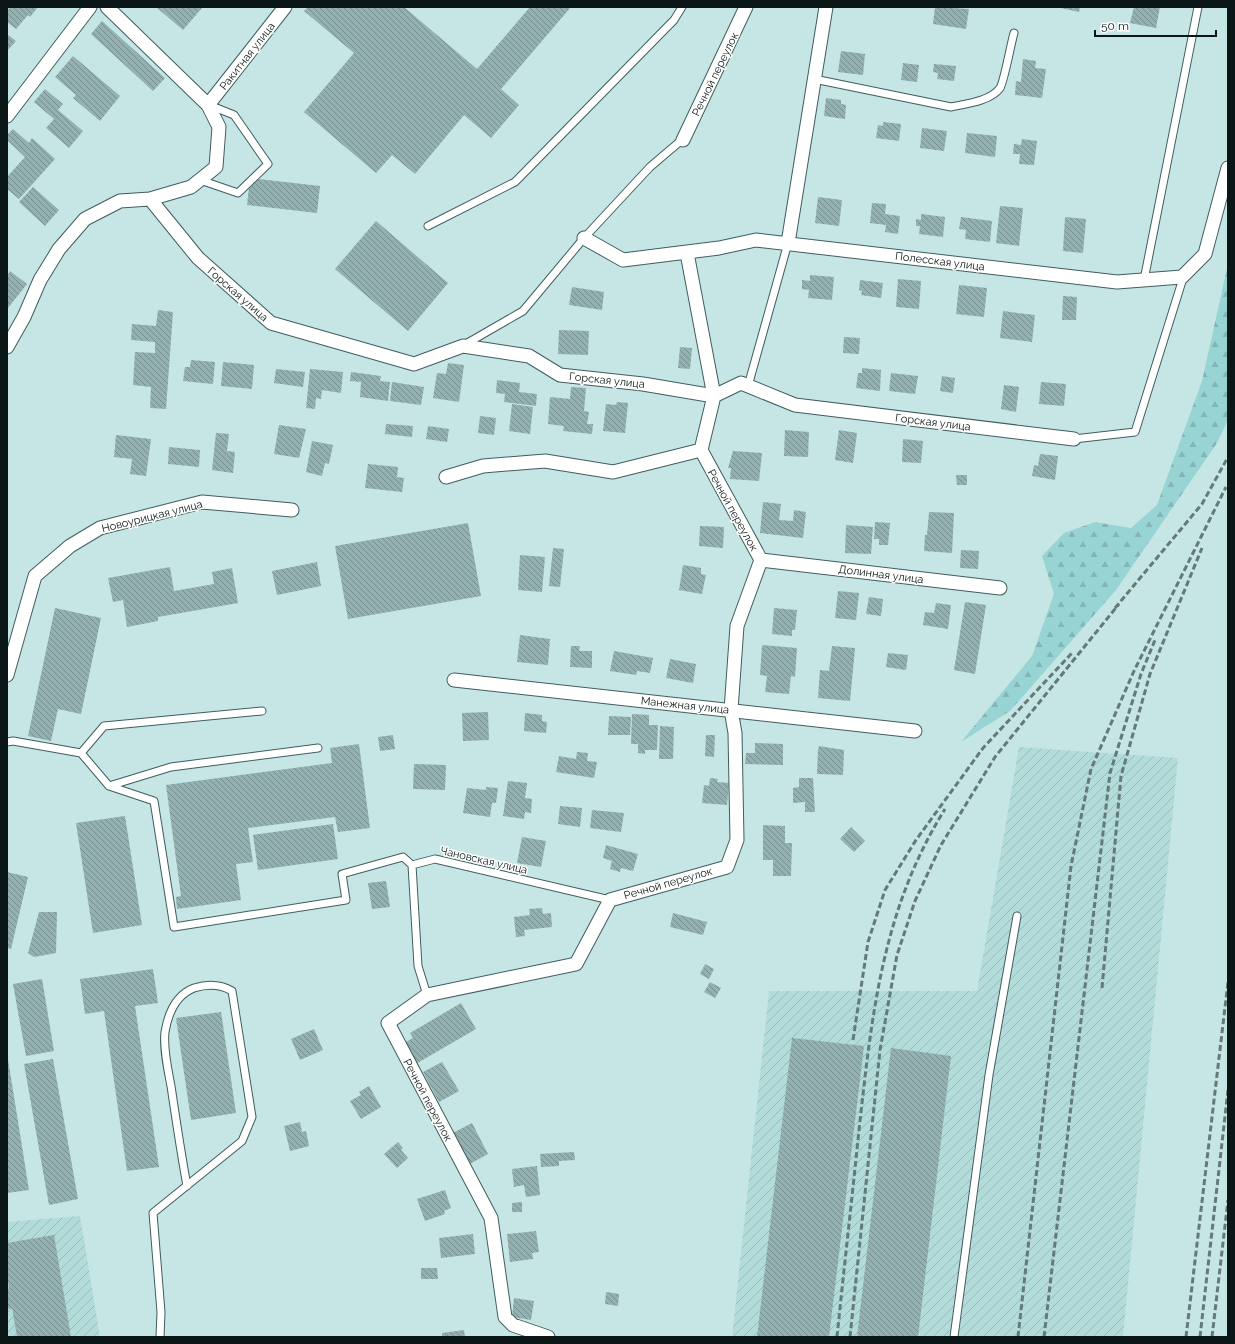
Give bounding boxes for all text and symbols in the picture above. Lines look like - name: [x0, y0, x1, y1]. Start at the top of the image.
- scale bar: [1095, 12, 1216, 38]
- text: 50 m: [1101, 19, 1129, 33]
- street label: Ракитная улица: [217, 20, 278, 93]
- street label: Речной переулок: [690, 30, 741, 118]
- street label: Полесская улица: [894, 250, 985, 273]
- street label: Горская улица: [205, 265, 271, 324]
- street label: Горская улица: [568, 370, 645, 391]
- street label: Горская улица: [894, 411, 971, 434]
- street label: Речной переулок: [705, 467, 761, 554]
- street label: Новоурицкая улица: [100, 498, 204, 535]
- street label: Долинная улица: [838, 563, 924, 586]
- street label: Манежная улица: [640, 694, 730, 717]
- street label: Чановская улица: [439, 844, 529, 877]
- street label: Речной переулок: [622, 865, 714, 902]
- street label: Речной переулок: [400, 1057, 455, 1144]

